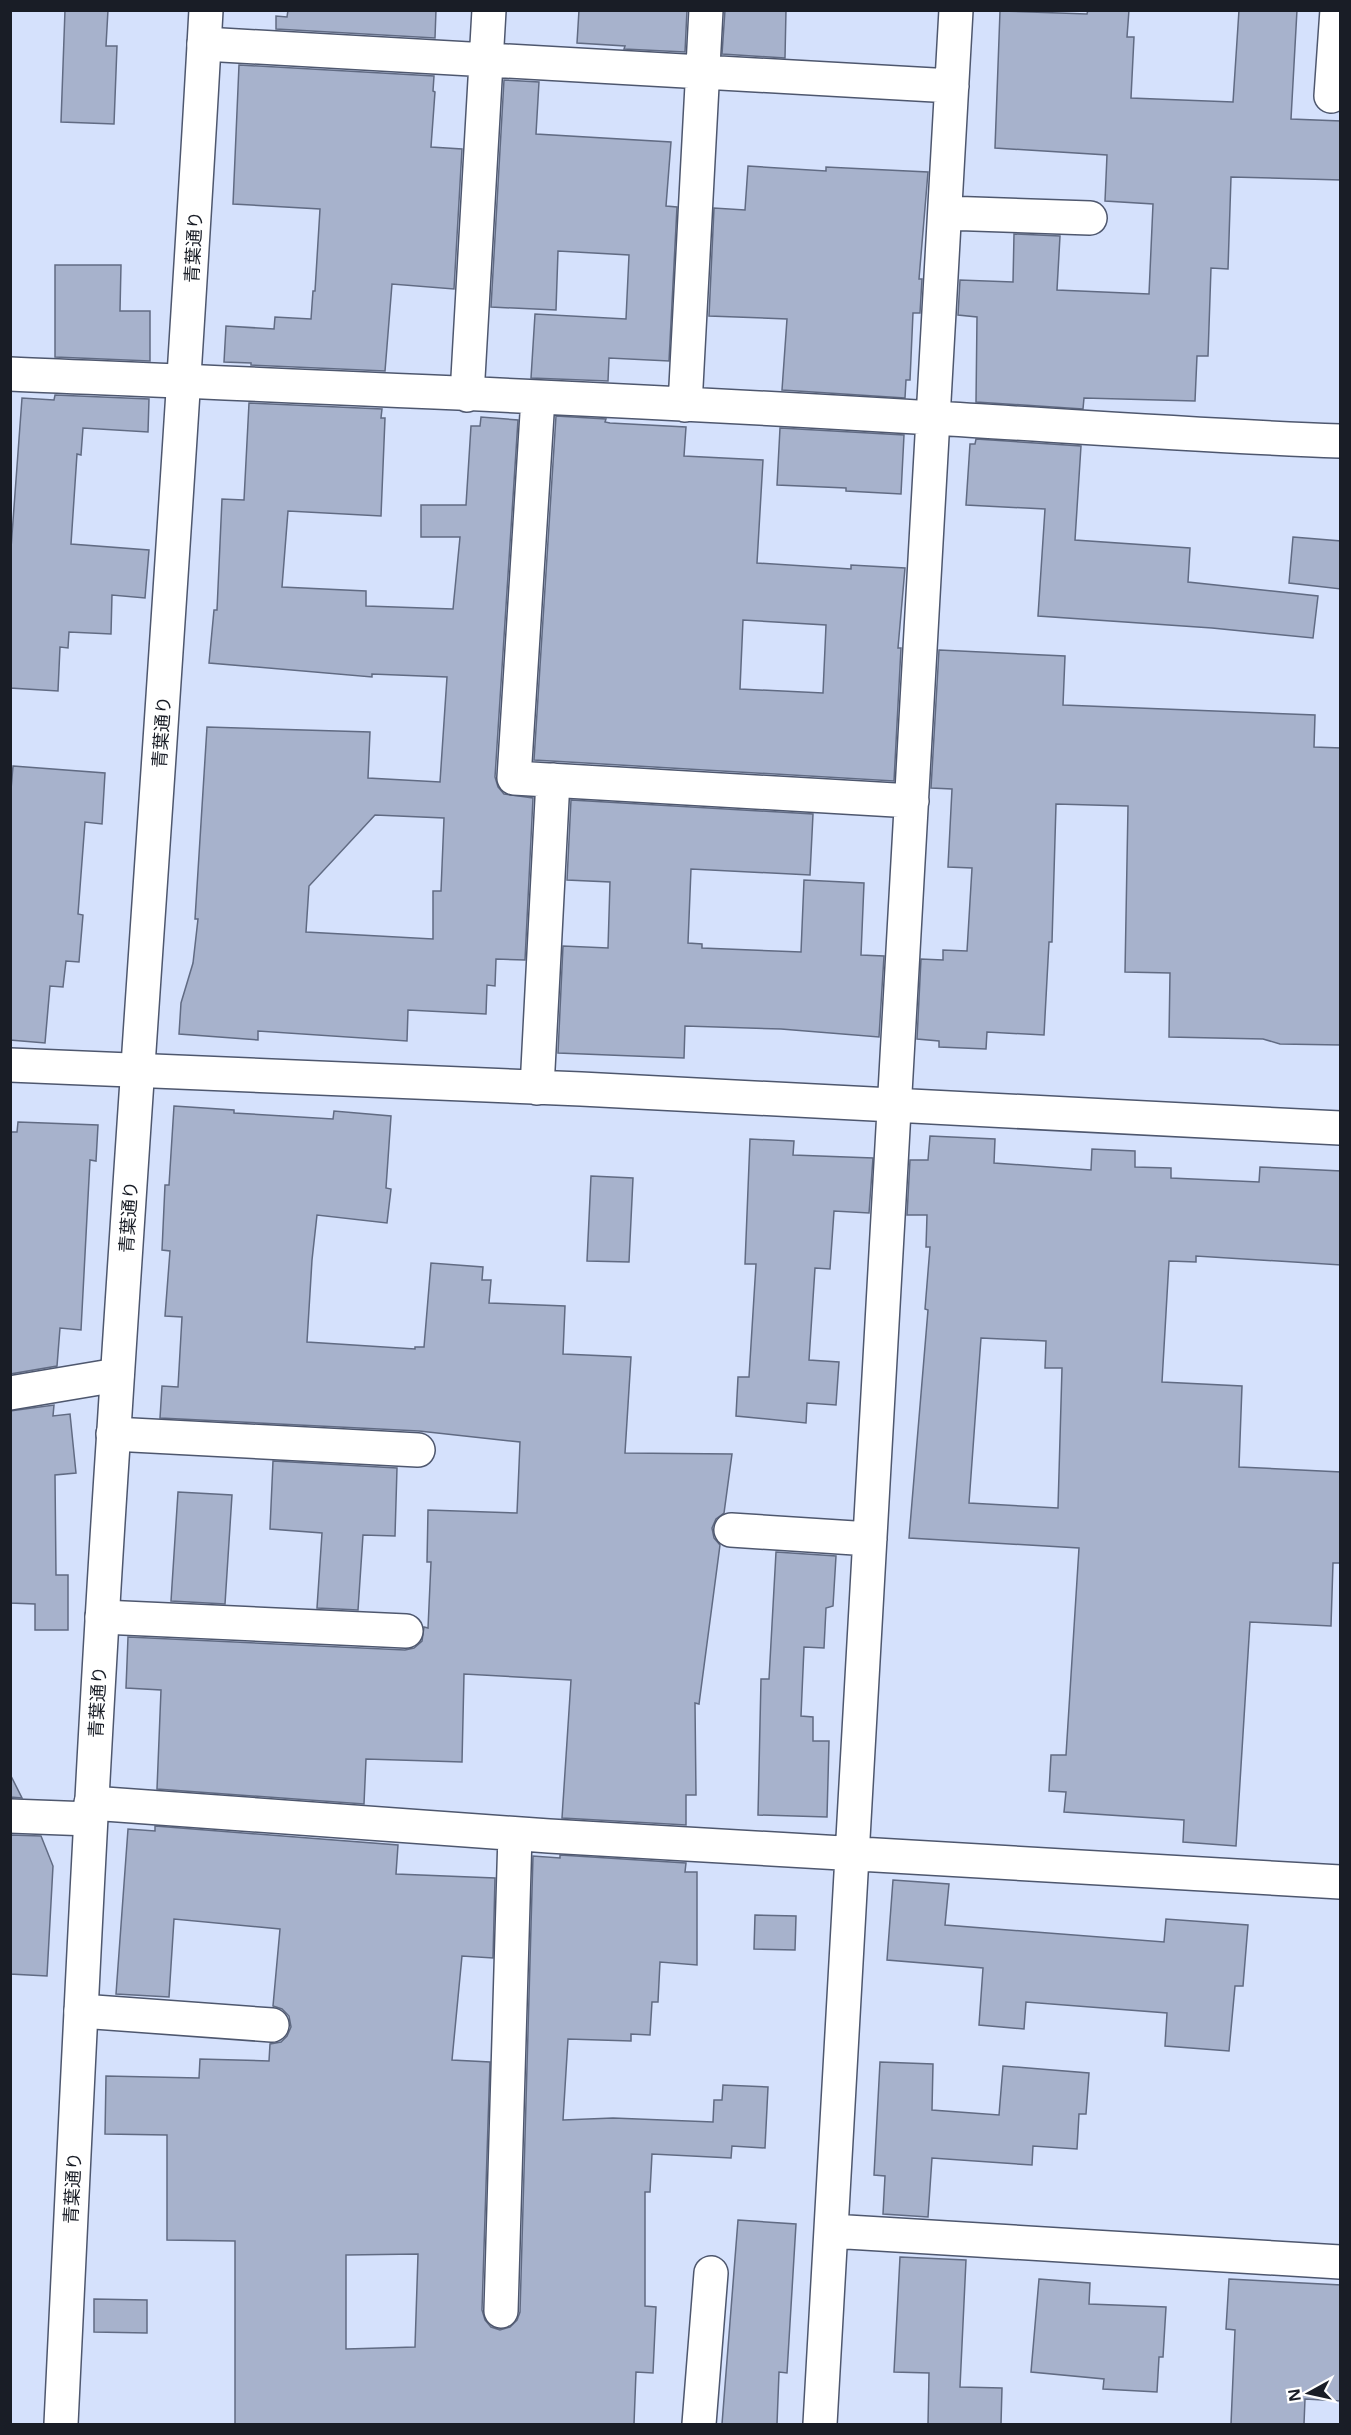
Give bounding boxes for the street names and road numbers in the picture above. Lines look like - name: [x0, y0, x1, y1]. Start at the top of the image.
- street label: 青葉通り: [179, 210, 207, 284]
- street label: 青葉通り: [147, 695, 175, 769]
- street label: 青葉通り: [114, 1180, 142, 1254]
- street label: 青葉通り: [83, 1665, 111, 1739]
- street label: 青葉通り: [58, 2151, 86, 2225]

